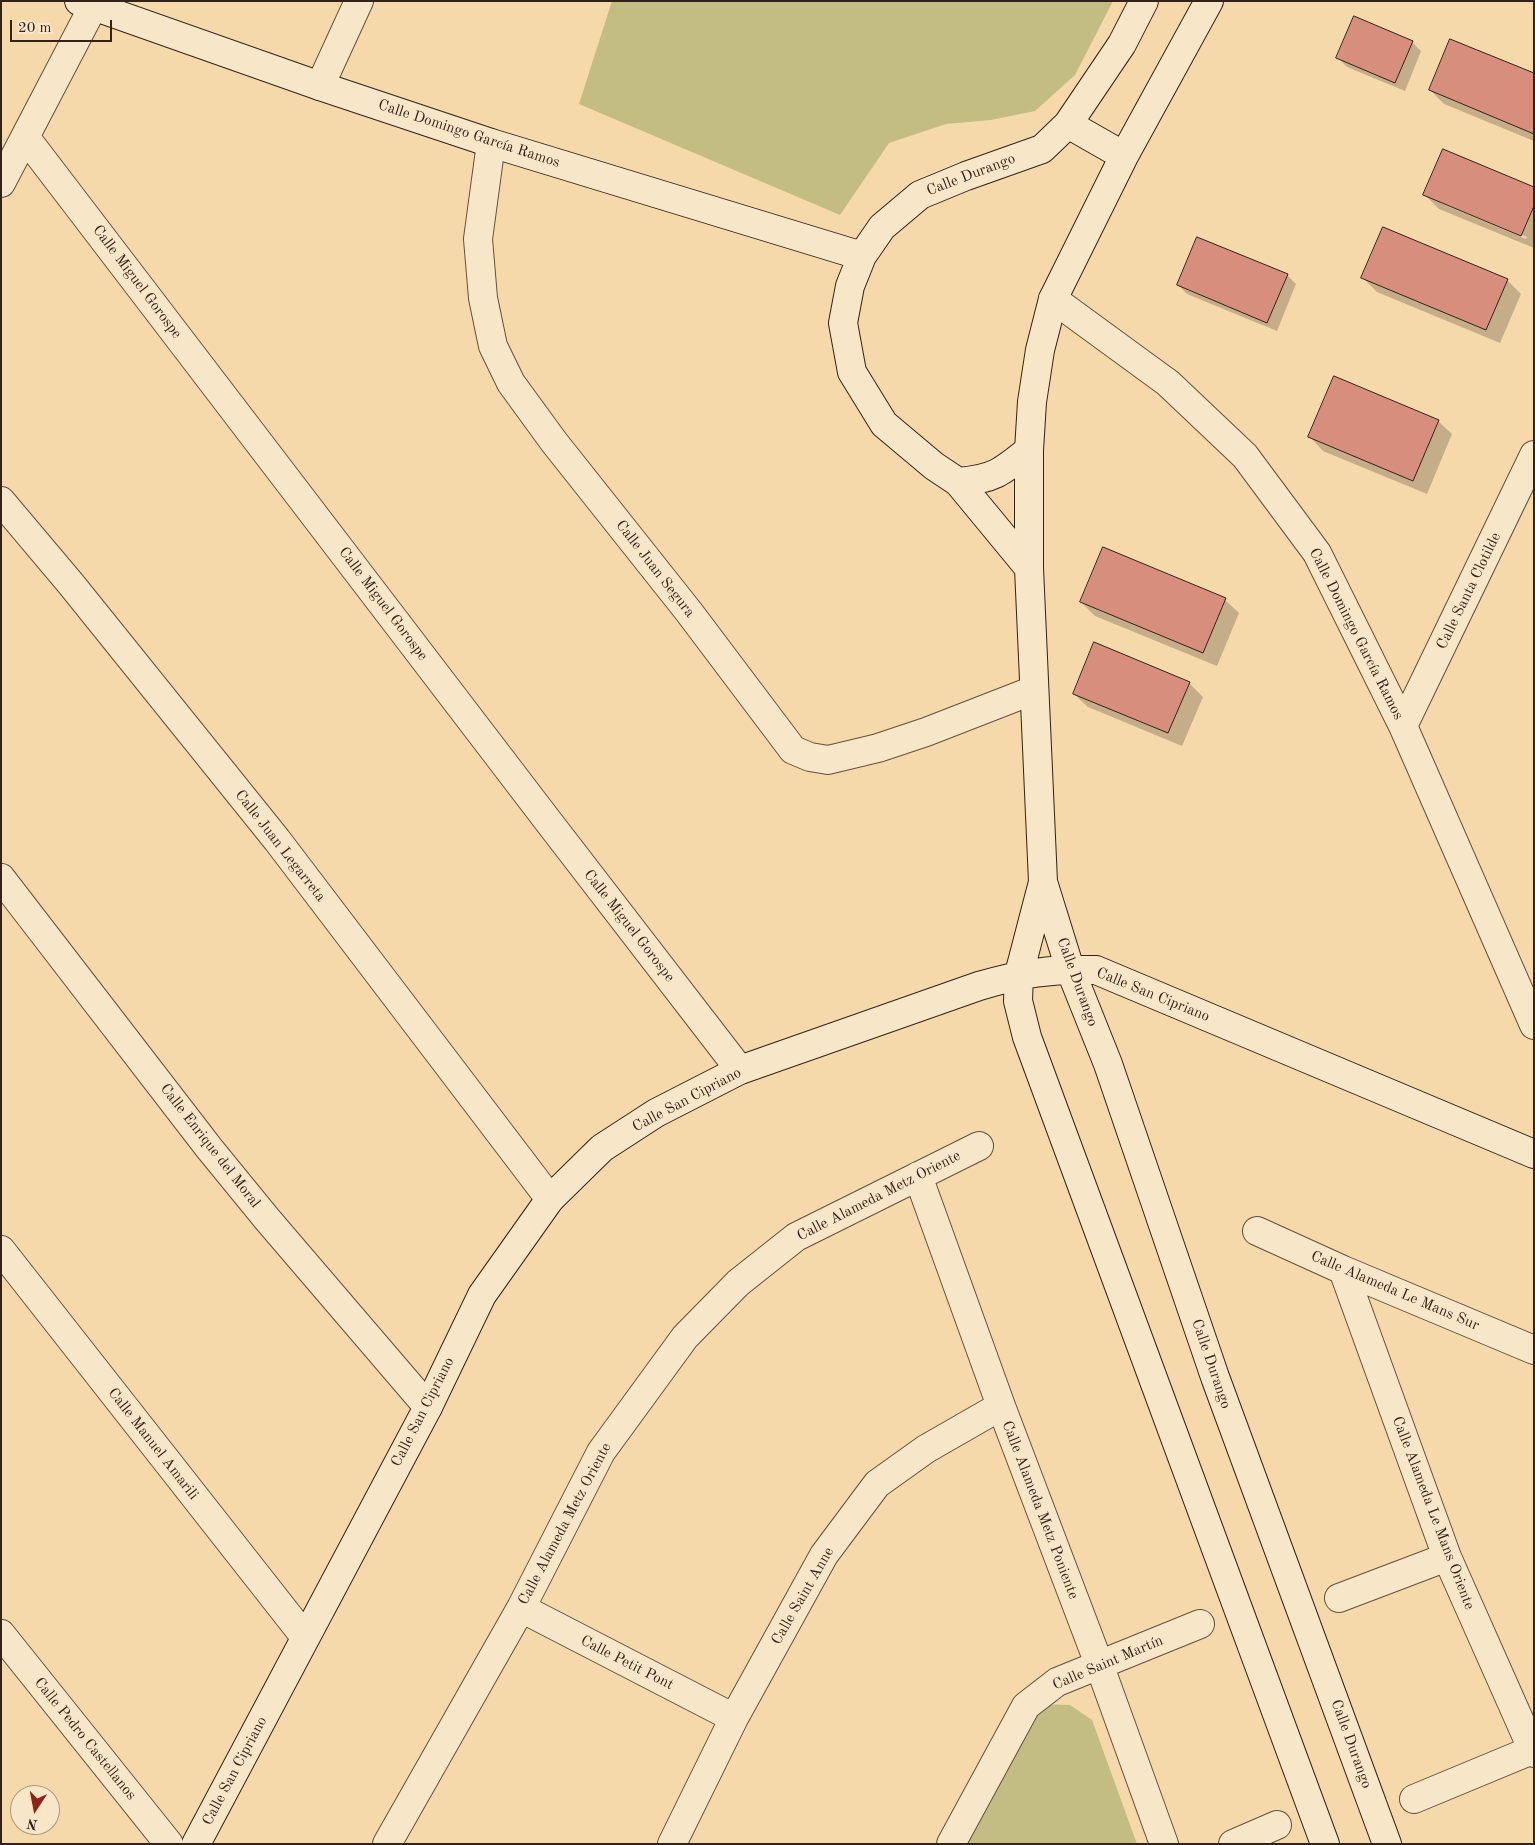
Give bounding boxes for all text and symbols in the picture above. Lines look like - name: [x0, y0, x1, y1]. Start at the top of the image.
- scale bar: [12, 10, 115, 42]
- text: 20 m: [18, 21, 52, 36]
- street label: Calle Domingo García Ramos: [376, 96, 562, 172]
- street label: Calle Durango: [924, 150, 1018, 200]
- street label: Calle Miguel Gorospe: [88, 222, 186, 342]
- street label: Calle Juan Segura: [611, 517, 699, 621]
- street label: Calle Santa Clotilde: [1433, 530, 1505, 652]
- street label: Calle Miguel Gorospe: [334, 544, 432, 664]
- street label: Calle Domingo García Ramos: [1305, 545, 1407, 723]
- street label: Calle Juan Legarreta: [231, 787, 329, 905]
- street label: Calle Miguel Gorospe: [580, 866, 678, 986]
- street label: Calle Durango: [1053, 935, 1101, 1029]
- street label: Calle San Cipriano: [1094, 964, 1212, 1026]
- street label: Calle San Cipriano: [629, 1064, 745, 1136]
- street label: Calle Enrique del Moral: [156, 1080, 264, 1212]
- street label: Calle Alameda Metz Oriente: [794, 1147, 964, 1245]
- street label: Calle Alameda Le Mans Sur: [1308, 1247, 1482, 1335]
- street label: Calle Durango: [1187, 1317, 1235, 1411]
- street label: Calle San Cipriano: [388, 1354, 458, 1470]
- street label: Calle Manuel Amarili: [104, 1384, 202, 1504]
- street label: Calle Alameda Le Mans Oriente: [1388, 1414, 1478, 1612]
- street label: Calle Alameda Metz Poniente: [998, 1418, 1082, 1602]
- street label: Calle Alameda Metz Oriente: [515, 1440, 615, 1608]
- street label: Calle Saint Anne: [768, 1544, 838, 1648]
- street label: Calle Petit Pont: [577, 1632, 677, 1694]
- street label: Calle Saint Martín: [1050, 1632, 1166, 1694]
- street label: Calle Pedro Castellanos: [30, 1674, 140, 1804]
- street label: Calle Durango: [1327, 1697, 1375, 1791]
- street label: Calle San Cipriano: [199, 1713, 271, 1829]
- north arrow: [10, 1785, 60, 1835]
- text: N: [26, 1816, 39, 1832]

